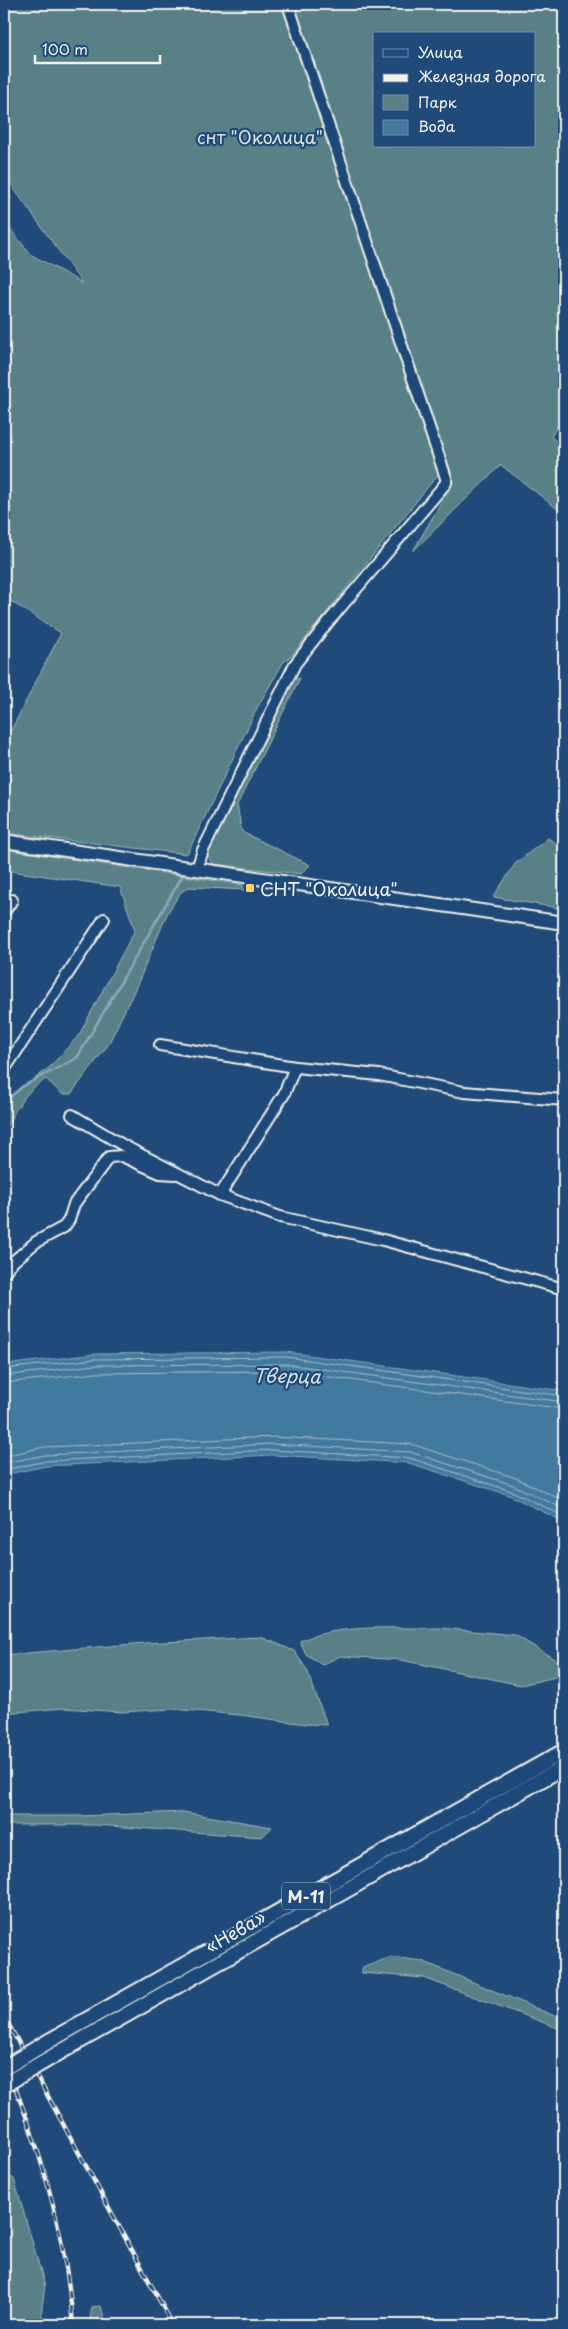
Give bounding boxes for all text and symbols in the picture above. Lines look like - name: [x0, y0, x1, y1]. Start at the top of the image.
- scale bar: [35, 32, 160, 64]
- legend: [373, 32, 536, 148]
- text: 100 m: [42, 37, 88, 60]
- text: Улица: [418, 40, 463, 63]
- text: Железная дорога: [418, 64, 546, 87]
- text: Парк: [418, 90, 457, 113]
- text: Вода: [418, 114, 456, 137]
- park label: снт "Околица": [197, 123, 323, 150]
- place label: СНТ "Околица": [260, 875, 398, 902]
- marker: СНТ "Околица": [244, 882, 256, 894]
- water label: Тверца: [253, 1360, 322, 1390]
- road number: М-11: [282, 1882, 330, 1910]
- street label: «Нева»: [200, 1903, 270, 1959]

